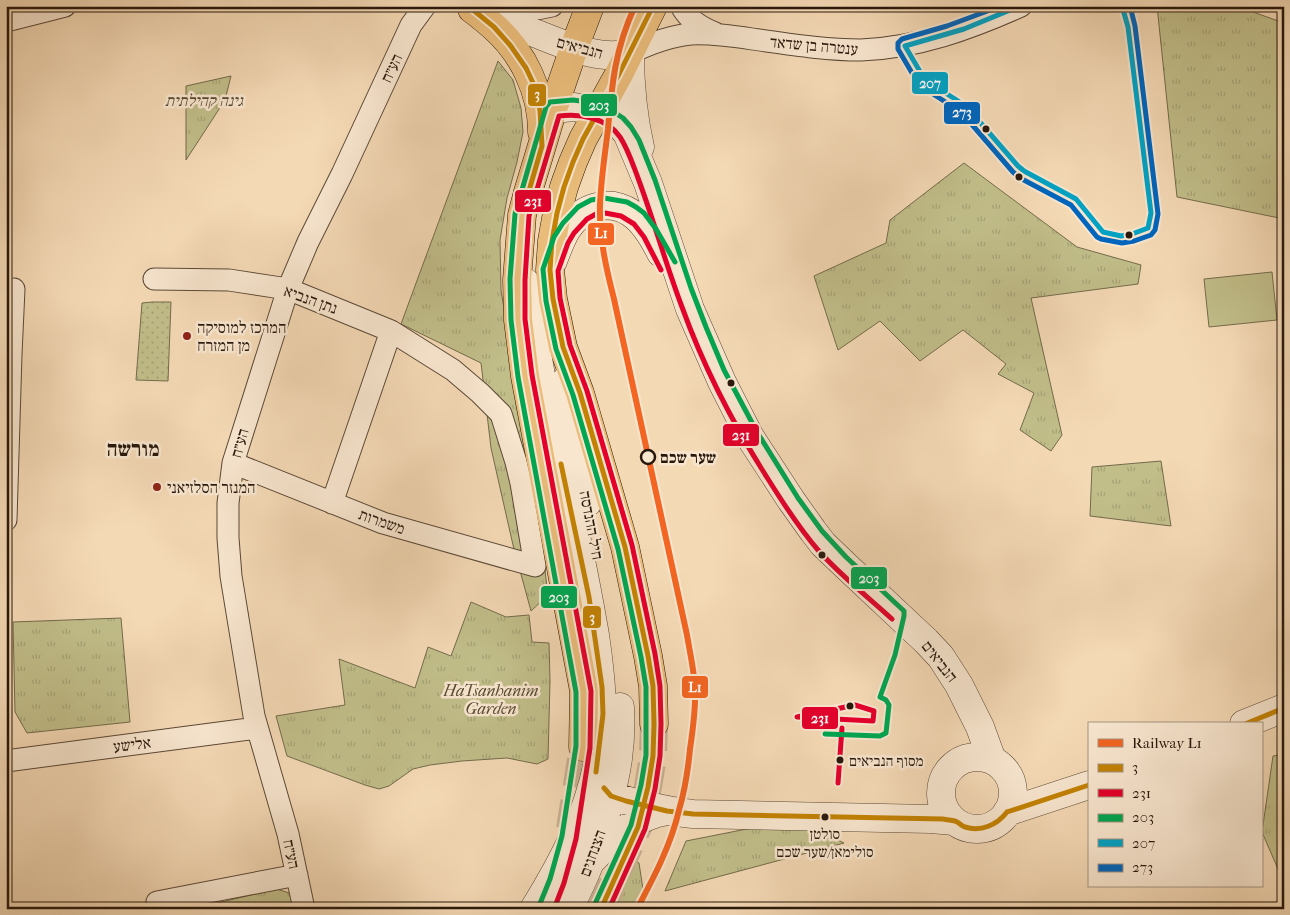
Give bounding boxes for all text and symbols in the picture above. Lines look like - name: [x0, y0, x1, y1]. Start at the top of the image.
- street label: הנביאים: [555, 32, 605, 63]
- street label: ענטרה בן שדאד: [769, 32, 859, 59]
- street label: הע״ח: [377, 51, 406, 86]
- line badge: 207: [911, 71, 949, 95]
- text: 207: [919, 75, 941, 92]
- line badge: 3: [527, 83, 547, 107]
- text: 3: [534, 86, 540, 103]
- park label: גינה קהילתית: [165, 91, 244, 110]
- line badge: 203: [580, 93, 618, 117]
- text: 203: [589, 97, 610, 114]
- line badge: 273: [943, 101, 981, 125]
- text: 273: [952, 104, 972, 121]
- unlabelled marker: [981, 124, 991, 134]
- unlabelled marker: [1014, 172, 1024, 182]
- line badge: 231: [514, 189, 552, 213]
- text: 231: [524, 193, 542, 210]
- line badge: L1: [587, 222, 615, 246]
- text: L1: [594, 225, 608, 242]
- unlabelled marker: [1124, 230, 1134, 240]
- street label: נתן הנביא: [281, 281, 340, 318]
- place label: המרכז למוסיקה מן המזרח: [197, 318, 286, 355]
- marker: המרכז למוסיקה מן המזרח: [181, 330, 193, 342]
- unlabelled marker: [726, 378, 736, 388]
- line badge: 231: [722, 423, 760, 447]
- street label: הע״ח: [226, 426, 253, 460]
- text: 231: [732, 427, 750, 444]
- district label: מורשה: [106, 437, 160, 461]
- place label: שער שכם: [660, 448, 716, 467]
- marker: שער שכם: [640, 449, 656, 465]
- place label: המנזר הסלזיאני: [167, 478, 256, 497]
- marker: המנזר הסלזיאני: [151, 481, 163, 493]
- street label: חיל ההנדסה: [576, 489, 608, 561]
- street label: משמרות: [356, 505, 408, 538]
- unlabelled marker: [817, 550, 827, 560]
- line badge: 203: [850, 566, 888, 590]
- text: 203: [859, 570, 880, 587]
- line badge: 203: [540, 585, 578, 609]
- text: 203: [549, 589, 570, 606]
- line badge: 3: [582, 605, 602, 629]
- text: 3: [589, 609, 595, 626]
- street label: הנביאים: [918, 637, 962, 686]
- line badge: L1: [681, 675, 709, 699]
- text: L1: [688, 679, 702, 696]
- park label: HaTsanhanim Garden: [443, 681, 539, 718]
- unlabelled marker: [845, 701, 855, 711]
- line badge: 231: [801, 706, 839, 730]
- text: 231: [811, 710, 829, 727]
- legend: [1088, 722, 1262, 888]
- street label: אלישע: [112, 733, 152, 756]
- text: Railway L1: [1132, 734, 1202, 752]
- place label: מסוף הנביאים: [849, 752, 924, 770]
- marker: מסוף הנביאים: [835, 755, 845, 765]
- text: 3: [1132, 758, 1138, 776]
- text: 231: [1132, 784, 1151, 802]
- text: 203: [1132, 808, 1154, 826]
- marker: סולטן סולימאן/שער שכם: [820, 812, 830, 822]
- place label: סולטן סולימאן/שער שכם: [776, 825, 874, 861]
- street label: הצנחנים: [575, 827, 610, 879]
- text: 207: [1132, 834, 1155, 852]
- street label: הע״ח: [279, 837, 304, 871]
- text: 273: [1132, 858, 1153, 876]

